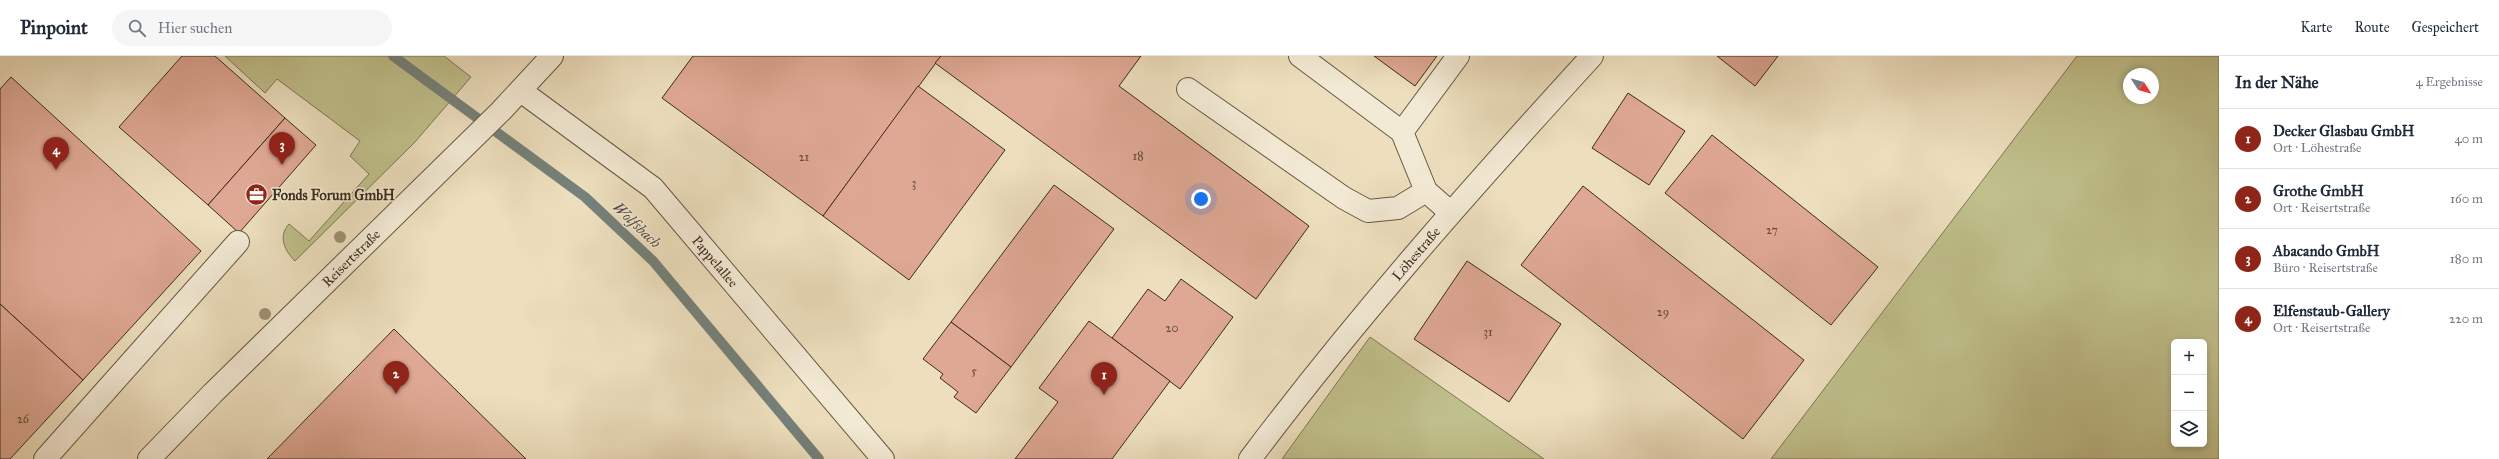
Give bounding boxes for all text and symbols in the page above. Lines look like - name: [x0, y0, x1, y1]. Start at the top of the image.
- search box: [112, 10, 392, 46]
- text: Pinpoint: [20, 16, 88, 39]
- icon: search: [126, 17, 148, 39]
- text: Hier suchen: [158, 19, 232, 37]
- text: Karte: [2300, 19, 2332, 36]
- text: Route: [2354, 19, 2390, 36]
- text: Gespeichert: [2412, 19, 2479, 36]
- north arrow: [2123, 68, 2159, 104]
- text: In der Nähe: [2235, 72, 2319, 93]
- text: 4 Ergebnisse: [2416, 74, 2483, 90]
- text: Decker Glasbau GmbH: [2273, 122, 2415, 140]
- text: 1: [2245, 131, 2251, 147]
- text: 40 m: [2454, 131, 2483, 147]
- pin: 3: [269, 132, 295, 165]
- pin: 4: [43, 137, 69, 170]
- text: Ort · Löhestraße: [2273, 140, 2361, 156]
- house number: 18: [1132, 149, 1144, 163]
- house number: 21: [799, 150, 810, 164]
- house number: 3: [912, 176, 917, 190]
- office icon: Fonds Forum GmbH: [244, 182, 270, 208]
- text: Grothe GmbH: [2273, 182, 2364, 200]
- place label: Fonds Forum GmbH: [272, 187, 395, 204]
- your location: [1191, 189, 1211, 209]
- text: 2: [2245, 191, 2251, 207]
- text: 160 m: [2450, 191, 2483, 207]
- water label: Wolfsbach: [609, 198, 665, 252]
- text: Ort · Reisertstraße: [2273, 200, 2370, 216]
- house number: 27: [1766, 223, 1778, 237]
- street label: Löhestraße: [1389, 224, 1444, 284]
- street label: Reisertstraße: [319, 226, 384, 291]
- street label: Pappelallee: [688, 232, 742, 291]
- text: Abacando GmbH: [2273, 242, 2379, 260]
- text: 3: [2245, 251, 2251, 267]
- text: 180 m: [2450, 251, 2483, 267]
- text: Büro · Reisertstraße: [2273, 260, 2378, 276]
- text: Elfenstaub-Gallery: [2273, 302, 2390, 320]
- house number: 29: [1657, 305, 1669, 319]
- text: 4: [2244, 311, 2252, 327]
- text: 220 m: [2449, 311, 2483, 327]
- text: Ort · Reisertstraße: [2273, 320, 2370, 336]
- house number: 20: [1166, 321, 1178, 335]
- house number: 31: [1483, 325, 1493, 339]
- map controls: [2171, 339, 2207, 447]
- button: +: [2171, 339, 2207, 375]
- pin: 2: [383, 361, 409, 394]
- pin: 1: [1091, 362, 1117, 395]
- house number: 5: [971, 364, 977, 378]
- button: −: [2171, 375, 2207, 411]
- button: layers: [2171, 411, 2207, 447]
- house number: 26: [17, 412, 30, 426]

